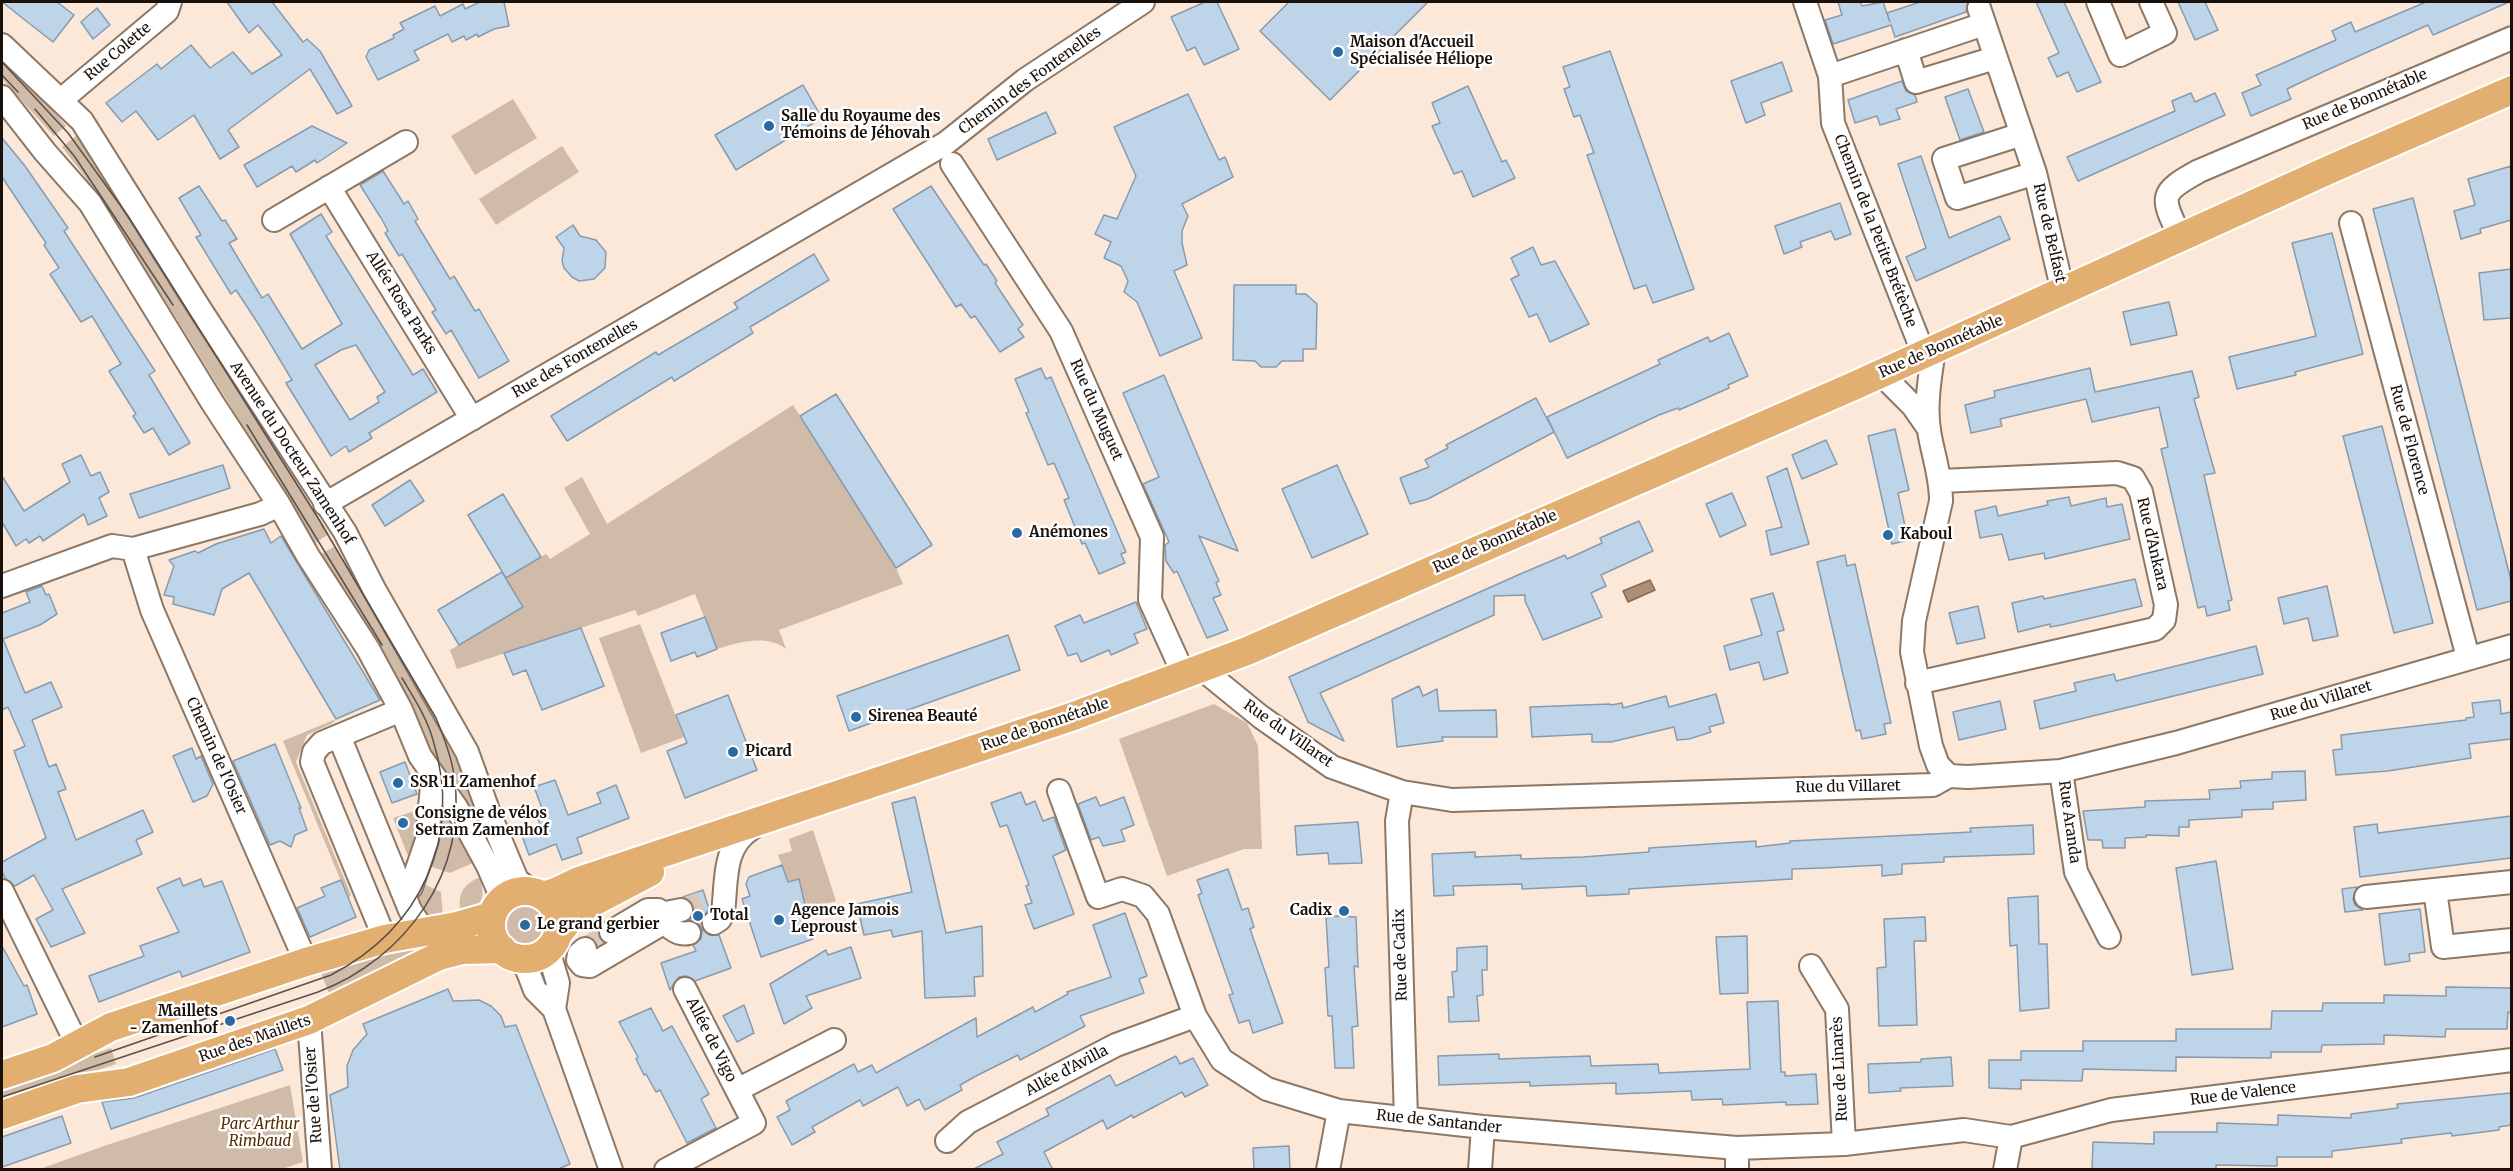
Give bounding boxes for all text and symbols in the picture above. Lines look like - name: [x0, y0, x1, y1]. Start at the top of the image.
- street label: Rue Colette: [81, 19, 155, 85]
- street label: Chemin des Fontenelles: [955, 23, 1105, 139]
- place label: Maison d'Accueil Spécialisée Héliope: [1350, 34, 1493, 69]
- marker: Maison d'Accueil Spécialisée Héliope: [1331, 45, 1345, 59]
- street label: Rue de Bonnétable: [2300, 66, 2430, 134]
- place label: Salle du Royaume des Témoins de Jéhovah: [781, 108, 941, 143]
- marker: Salle du Royaume des Témoins de Jéhovah: [762, 119, 776, 133]
- street label: Chemin de la Petite Brétèche: [1830, 132, 1920, 330]
- street label: Rue de Belfast: [2029, 182, 2069, 284]
- street label: Allée Rosa Parks: [362, 248, 440, 358]
- street label: Rue de Bonnétable: [1876, 312, 2006, 382]
- street label: Rue des Fontenelles: [509, 316, 641, 402]
- street label: Rue du Muguet: [1066, 357, 1126, 463]
- street label: Avenue du Docteur Zamenhof: [226, 358, 358, 548]
- street label: Rue de Florence: [2386, 383, 2432, 497]
- street label: Rue d'Ankara: [2133, 496, 2171, 592]
- street label: Rue de Bonnétable: [1430, 507, 1560, 577]
- place label: Anémones: [1029, 524, 1108, 542]
- marker: Anémones: [1010, 526, 1024, 540]
- place label: Kaboul: [1900, 526, 1952, 544]
- marker: Kaboul: [1881, 528, 1895, 542]
- street label: Rue du Villaret: [2268, 677, 2374, 725]
- street label: Chemin de l'Osier: [182, 694, 250, 818]
- street label: Rue de Bonnétable: [979, 695, 1111, 755]
- street label: Rue du Villaret: [1240, 696, 1336, 772]
- place label: Sirenea Beauté: [868, 708, 977, 726]
- marker: Sirenea Beauté: [849, 710, 863, 724]
- place label: Picard: [745, 743, 792, 761]
- marker: Picard: [726, 745, 740, 759]
- place label: SSR 11 Zamenhof: [410, 774, 536, 792]
- marker: SSR 11 Zamenhof: [391, 776, 405, 790]
- street label: Rue du Villaret: [1795, 777, 1901, 797]
- street label: Rue Aranda: [2054, 779, 2084, 865]
- place label: Consigne de vélos Setram Zamenhof: [415, 805, 549, 840]
- marker: Consigne de vélos Setram Zamenhof: [396, 816, 410, 830]
- place label: Agence Jamois Leproust: [791, 902, 899, 937]
- place label: Cadix: [1290, 902, 1332, 920]
- marker: Cadix: [1337, 904, 1351, 918]
- place label: Total: [710, 907, 749, 925]
- marker: Total: [691, 909, 705, 923]
- street label: Rue de Cadix: [1390, 909, 1412, 1001]
- marker: Agence Jamois Leproust: [772, 913, 786, 927]
- place label: Le grand gerbier: [537, 916, 659, 934]
- marker: Le grand gerbier: [518, 918, 532, 932]
- street label: Allée de Vigo: [682, 995, 740, 1085]
- place label: Maillets - Zamenhof: [129, 1003, 218, 1038]
- street label: Rue des Maillets: [197, 1011, 313, 1067]
- marker: Maillets - Zamenhof: [223, 1014, 237, 1028]
- street label: Rue de Linarès: [1828, 1016, 1852, 1122]
- street label: Allée d'Avilla: [1023, 1042, 1111, 1100]
- street label: Rue de l'Osier: [302, 1046, 326, 1144]
- street label: Rue de Valence: [2189, 1079, 2297, 1109]
- street label: Rue de Santander: [1375, 1106, 1503, 1138]
- park label: Parc Arthur Rimbaud: [221, 1116, 299, 1151]

